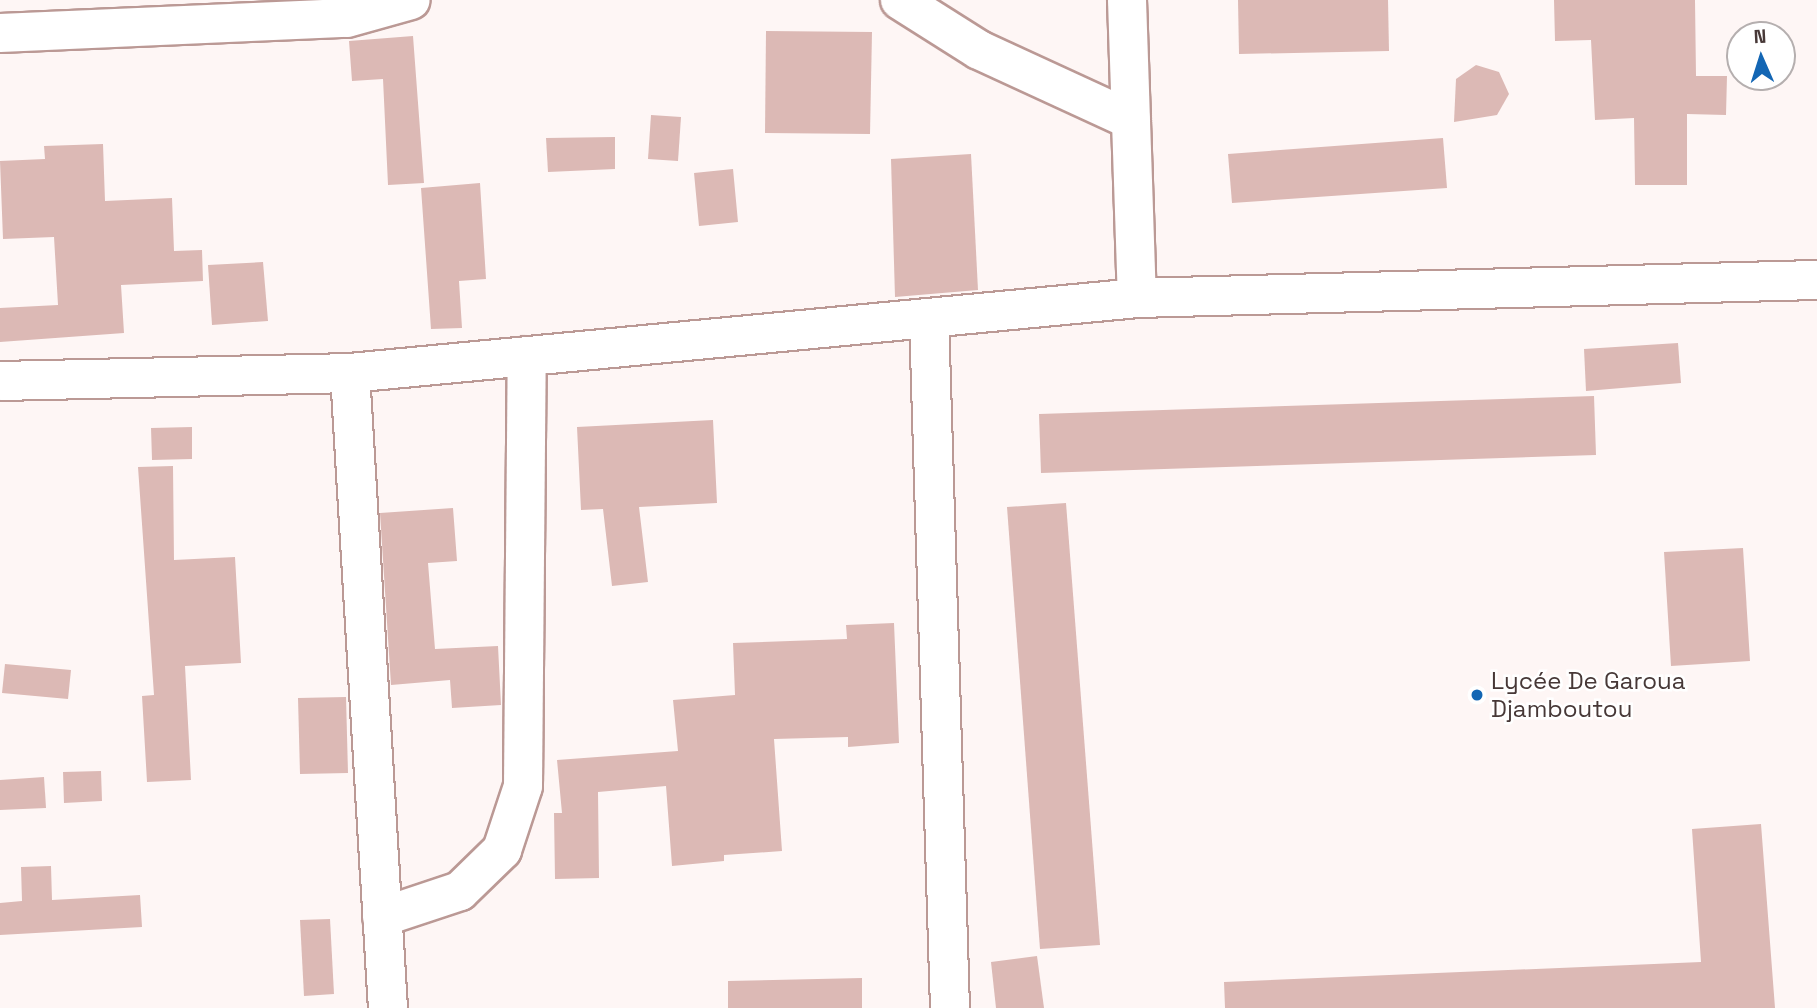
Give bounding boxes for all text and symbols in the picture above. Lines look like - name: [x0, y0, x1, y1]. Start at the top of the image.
- north arrow: [1726, 21, 1796, 91]
- text: N: [1753, 24, 1767, 49]
- place label: Lycée De Garoua Djamboutou: [1491, 667, 1685, 723]
- marker: Lycée De Garoua Djamboutou: [1469, 687, 1485, 703]

